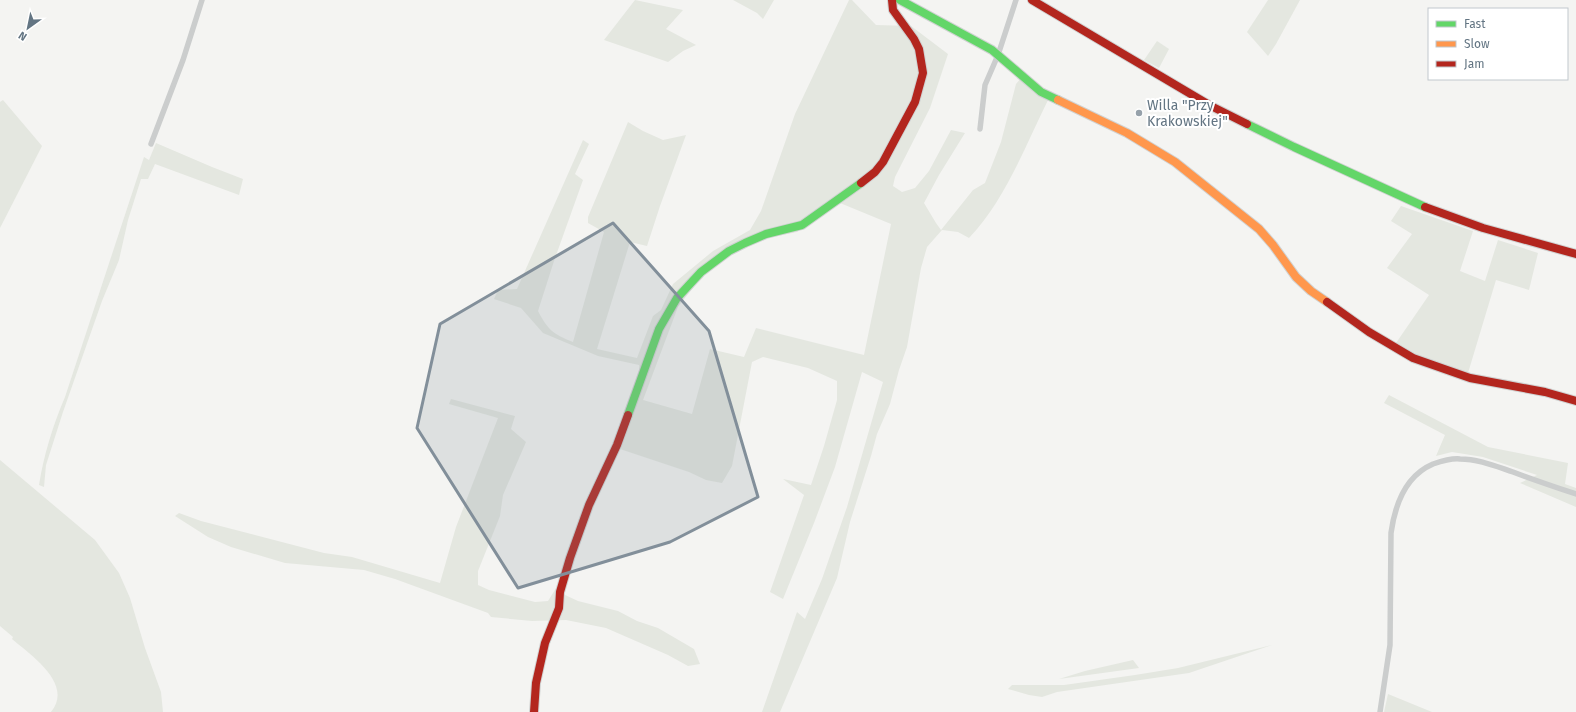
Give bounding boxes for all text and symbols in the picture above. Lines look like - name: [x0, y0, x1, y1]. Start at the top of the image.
- north arrow: [8, 8, 48, 48]
- legend: [1428, 8, 1568, 80]
- text: Fast: [1464, 17, 1486, 31]
- text: N: [16, 29, 29, 43]
- text: Slow: [1464, 37, 1490, 51]
- text: Jam: [1464, 57, 1484, 71]
- place label: Willa "Przy Krakowskiej": [1147, 97, 1228, 130]
- marker: Willa "Przy Krakowskiej": [1134, 108, 1144, 118]

